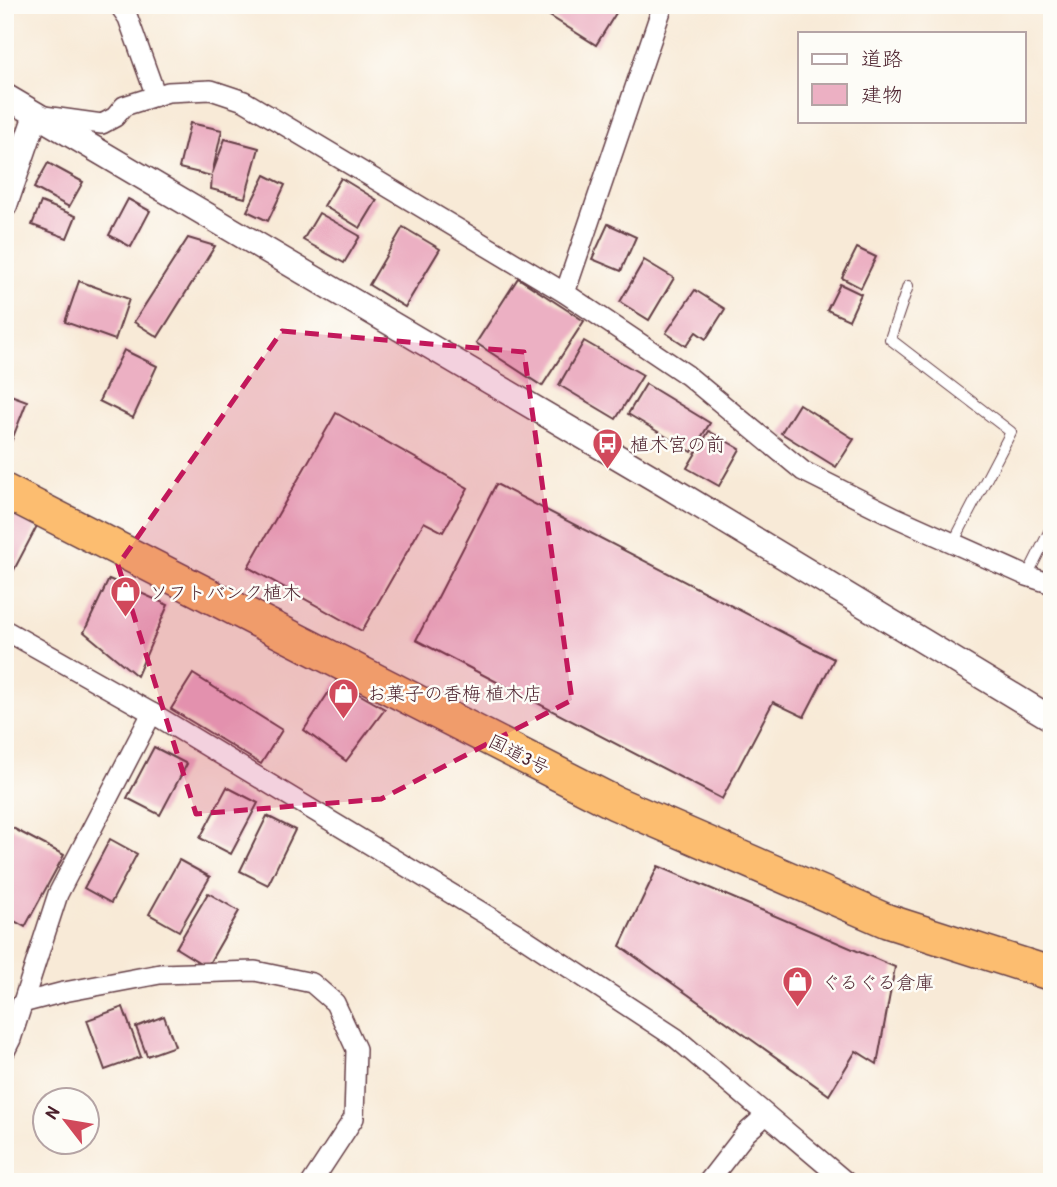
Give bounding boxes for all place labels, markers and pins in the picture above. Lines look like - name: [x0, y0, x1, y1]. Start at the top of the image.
- bus stop icon: 植木宮の前: [590, 427, 624, 471]
- place label: 植木宮の前: [630, 431, 725, 457]
- shop icon: ソフトバンク植木: [109, 575, 143, 619]
- place label: ソフトバンク植木: [149, 579, 301, 605]
- shop icon: お菓子の香梅 植木店: [327, 676, 361, 720]
- place label: お菓子の香梅 植木店: [367, 680, 542, 706]
- shop icon: ぐるぐる倉庫: [781, 965, 815, 1009]
- place label: ぐるぐる倉庫: [821, 969, 934, 995]

